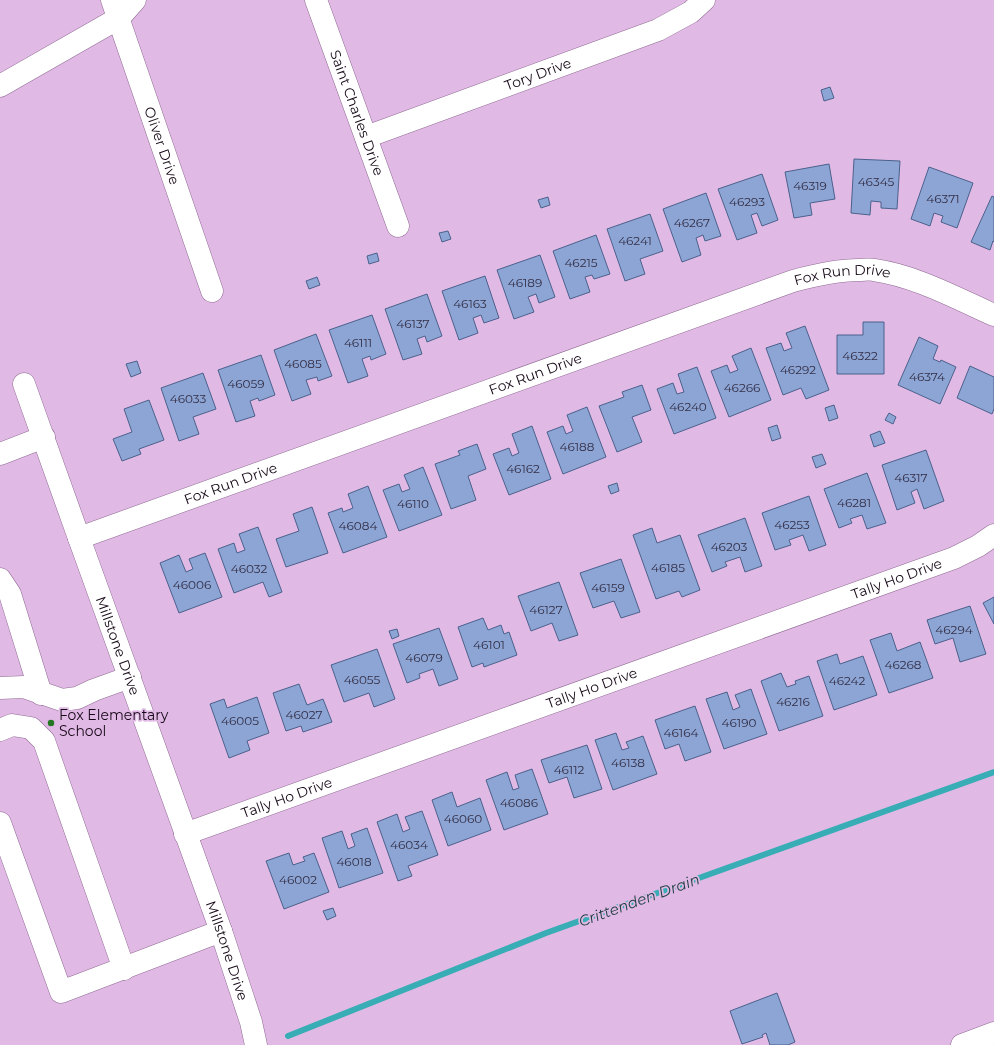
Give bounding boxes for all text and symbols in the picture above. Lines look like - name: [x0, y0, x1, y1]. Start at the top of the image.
- street label: Saint Charles Drive: [326, 48, 388, 178]
- street label: Tory Drive: [502, 54, 574, 94]
- street label: Oliver Drive: [140, 104, 184, 187]
- house number: 46345: [858, 174, 895, 189]
- house number: 46319: [793, 178, 827, 193]
- house number: 46371: [926, 191, 960, 206]
- house number: 46293: [729, 194, 765, 209]
- house number: 46267: [674, 215, 710, 230]
- house number: 46241: [618, 233, 652, 248]
- house number: 46215: [564, 255, 598, 270]
- street label: Fox Run Drive: [792, 261, 893, 289]
- house number: 46189: [508, 275, 542, 290]
- house number: 46163: [453, 296, 487, 311]
- house number: 46137: [396, 316, 430, 331]
- house number: 46111: [344, 335, 372, 350]
- house number: 46322: [842, 348, 878, 363]
- street label: Fox Run Drive: [486, 349, 584, 399]
- house number: 46085: [284, 356, 322, 371]
- house number: 46292: [780, 362, 816, 377]
- house number: 46374: [909, 369, 945, 384]
- house number: 46059: [227, 376, 265, 391]
- house number: 46266: [724, 380, 760, 395]
- house number: 46033: [170, 391, 206, 406]
- house number: 46240: [669, 399, 707, 414]
- house number: 46188: [560, 439, 595, 454]
- street label: Fox Run Drive: [181, 458, 280, 508]
- house number: 46162: [506, 461, 540, 476]
- house number: 46317: [894, 470, 928, 485]
- house number: 46281: [837, 495, 871, 510]
- house number: 46110: [397, 496, 429, 511]
- house number: 46253: [774, 517, 810, 532]
- house number: 46084: [339, 518, 377, 533]
- house number: 46203: [711, 539, 748, 554]
- street label: Tally Ho Drive: [849, 554, 944, 603]
- house number: 46185: [651, 560, 685, 575]
- house number: 46032: [231, 561, 267, 576]
- house number: 46006: [173, 577, 211, 592]
- house number: 46159: [591, 580, 625, 595]
- street label: Millstone Drive: [92, 594, 144, 698]
- house number: 46127: [529, 602, 563, 617]
- house number: 46294: [935, 622, 973, 637]
- house number: 46101: [473, 637, 505, 652]
- house number: 46079: [405, 650, 443, 665]
- house number: 46268: [885, 657, 922, 672]
- street label: Tally Ho Drive: [544, 664, 639, 713]
- house number: 46055: [344, 672, 381, 687]
- house number: 46242: [829, 673, 865, 688]
- house number: 46216: [776, 694, 810, 709]
- place label: Fox Elementary School: [59, 706, 169, 740]
- house number: 46027: [285, 707, 323, 722]
- house number: 46005: [221, 713, 259, 728]
- house number: 46190: [722, 715, 756, 730]
- marker: Fox Elementary School: [46, 718, 56, 728]
- house number: 46164: [664, 725, 698, 740]
- house number: 46138: [611, 755, 645, 770]
- house number: 46112: [554, 762, 585, 777]
- street label: Tally Ho Drive: [239, 773, 335, 822]
- house number: 46086: [500, 795, 538, 810]
- house number: 46060: [444, 811, 482, 826]
- house number: 46034: [390, 837, 428, 852]
- house number: 46018: [336, 854, 372, 869]
- water label: Crittenden Drain: [576, 869, 702, 931]
- house number: 46002: [279, 872, 317, 887]
- street label: Millstone Drive: [202, 898, 252, 1003]

